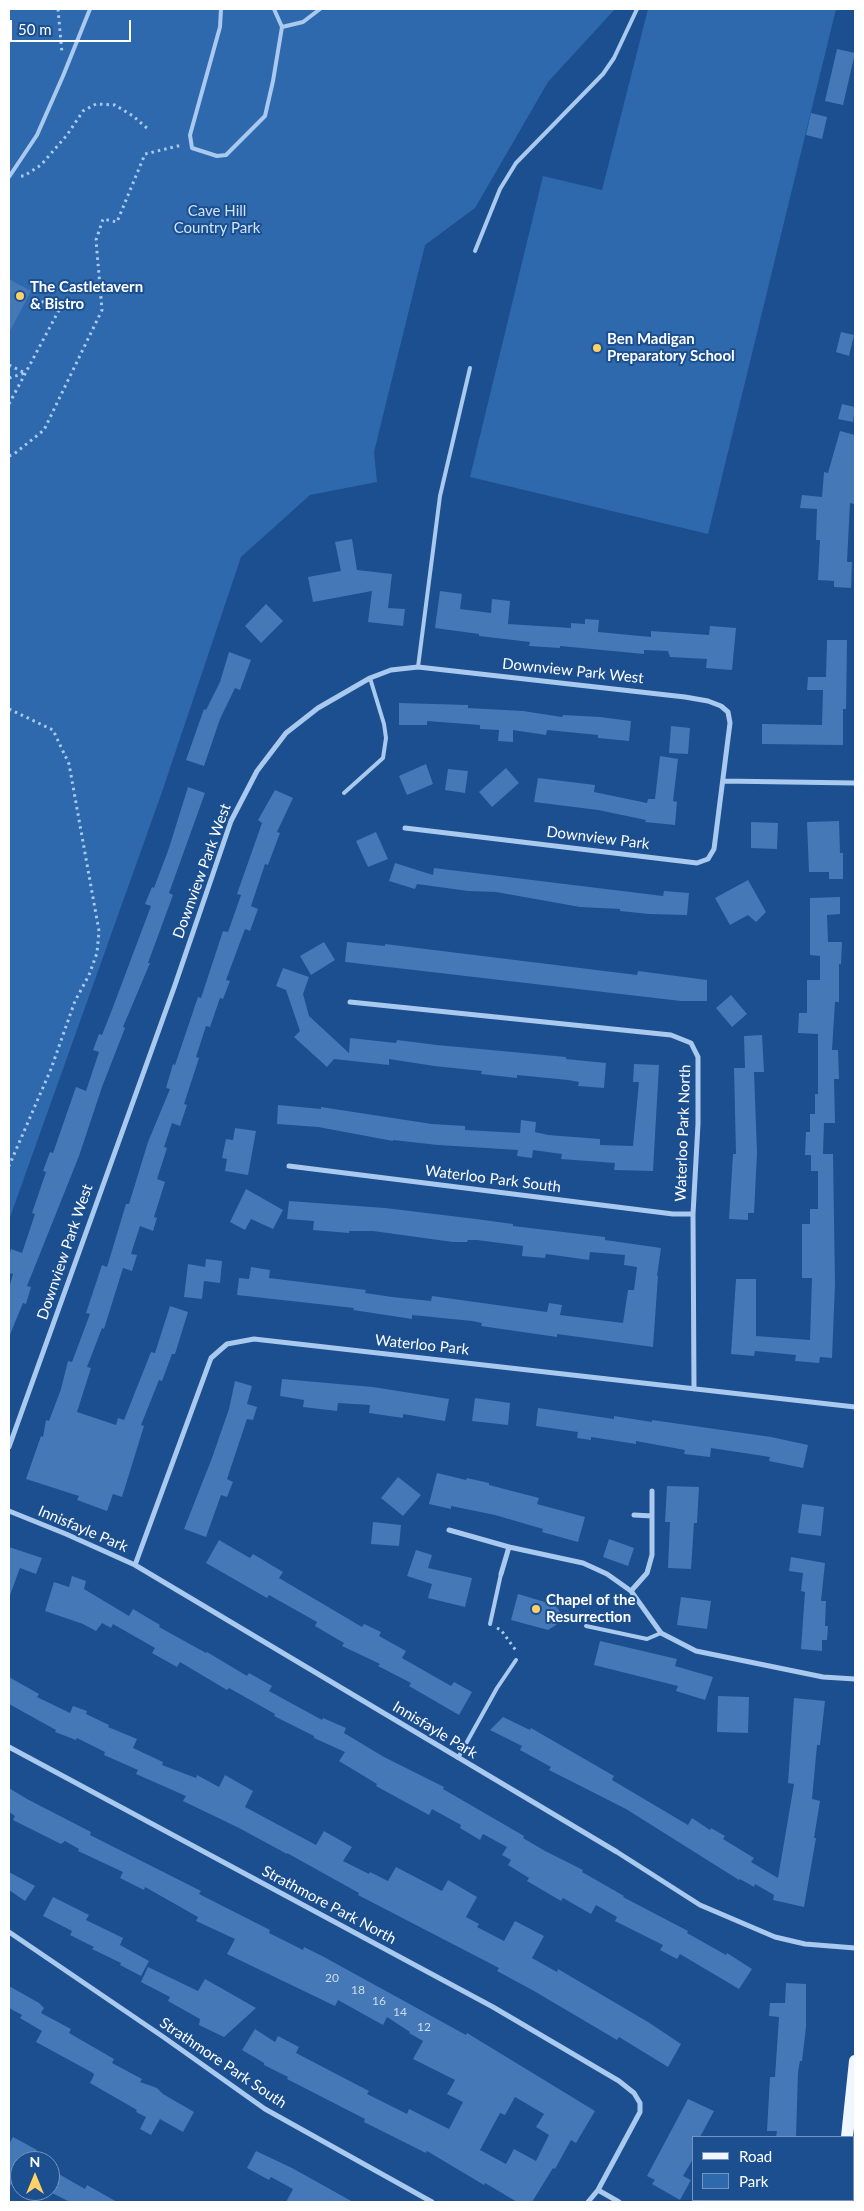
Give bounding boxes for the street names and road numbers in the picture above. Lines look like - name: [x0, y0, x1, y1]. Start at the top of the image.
- street label: Downview Park West: [501, 655, 645, 687]
- street label: Downview Park West: [169, 801, 235, 941]
- street label: Downview Park: [545, 823, 651, 853]
- street label: Waterloo Park North: [672, 1064, 694, 1202]
- street label: Waterloo Park South: [424, 1162, 562, 1196]
- street label: Downview Park West: [33, 1182, 97, 1322]
- street label: Waterloo Park: [374, 1331, 470, 1359]
- street label: Innisfayle Park: [35, 1502, 131, 1556]
- street label: Innisfayle Park: [389, 1698, 481, 1762]
- street label: Strathmore Park North: [259, 1862, 399, 1948]
- street label: Strathmore Park South: [156, 2014, 290, 2112]

